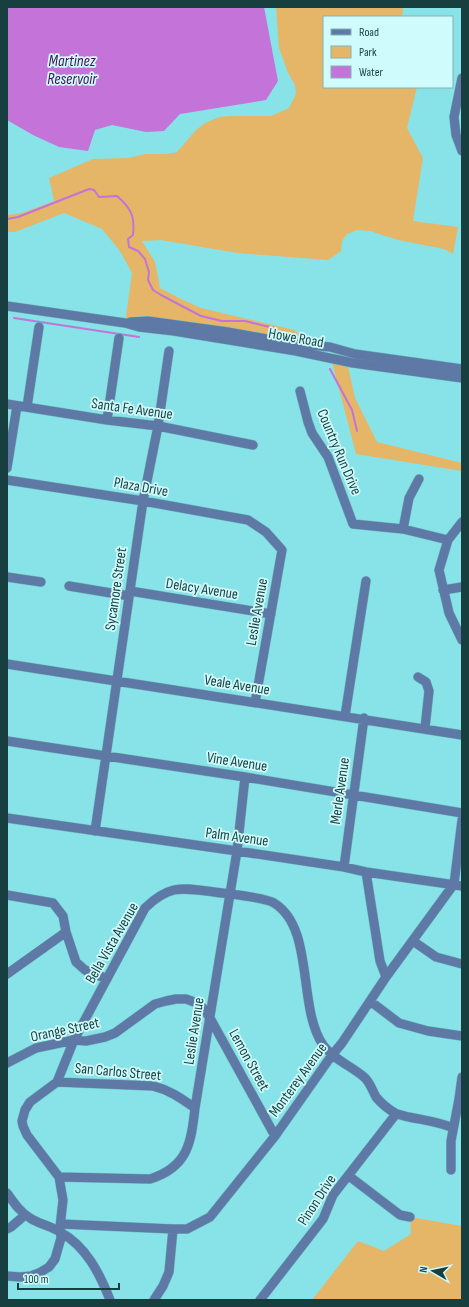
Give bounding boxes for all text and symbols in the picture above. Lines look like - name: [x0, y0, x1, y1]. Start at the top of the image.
- legend: [323, 16, 453, 88]
- text: Road: [359, 25, 379, 40]
- text: Park: [359, 45, 377, 60]
- water label: Martinez Reservoir: [47, 52, 97, 89]
- text: Water: [359, 65, 383, 80]
- street label: Howe Road: [267, 324, 325, 352]
- street label: Santa Fe Avenue: [90, 394, 174, 424]
- street label: Country Run Drive: [312, 406, 366, 498]
- street label: Plaza Drive: [112, 473, 170, 501]
- street label: Sycamore Street: [101, 546, 131, 632]
- street label: Delacy Avenue: [165, 574, 239, 604]
- street label: Leslie Avenue: [242, 577, 272, 647]
- street label: Veale Avenue: [203, 670, 271, 700]
- street label: Vine Avenue: [205, 748, 269, 776]
- street label: Merle Avenue: [326, 756, 354, 826]
- street label: Palm Avenue: [204, 823, 270, 851]
- street label: Bella Vista Avenue: [81, 899, 143, 987]
- street label: Leslie Avenue: [179, 996, 209, 1066]
- street label: Orange Street: [29, 1013, 101, 1047]
- street label: Lemon Street: [224, 1026, 274, 1095]
- street label: Monterey Avenue: [265, 1039, 331, 1121]
- street label: San Carlos Street: [74, 1059, 162, 1085]
- street label: Pinon Drive: [294, 1171, 340, 1229]
- north arrow: [413, 1251, 453, 1291]
- scale bar: [18, 1265, 119, 1291]
- text: N: [417, 1265, 431, 1273]
- text: 100 m: [24, 1272, 49, 1287]

